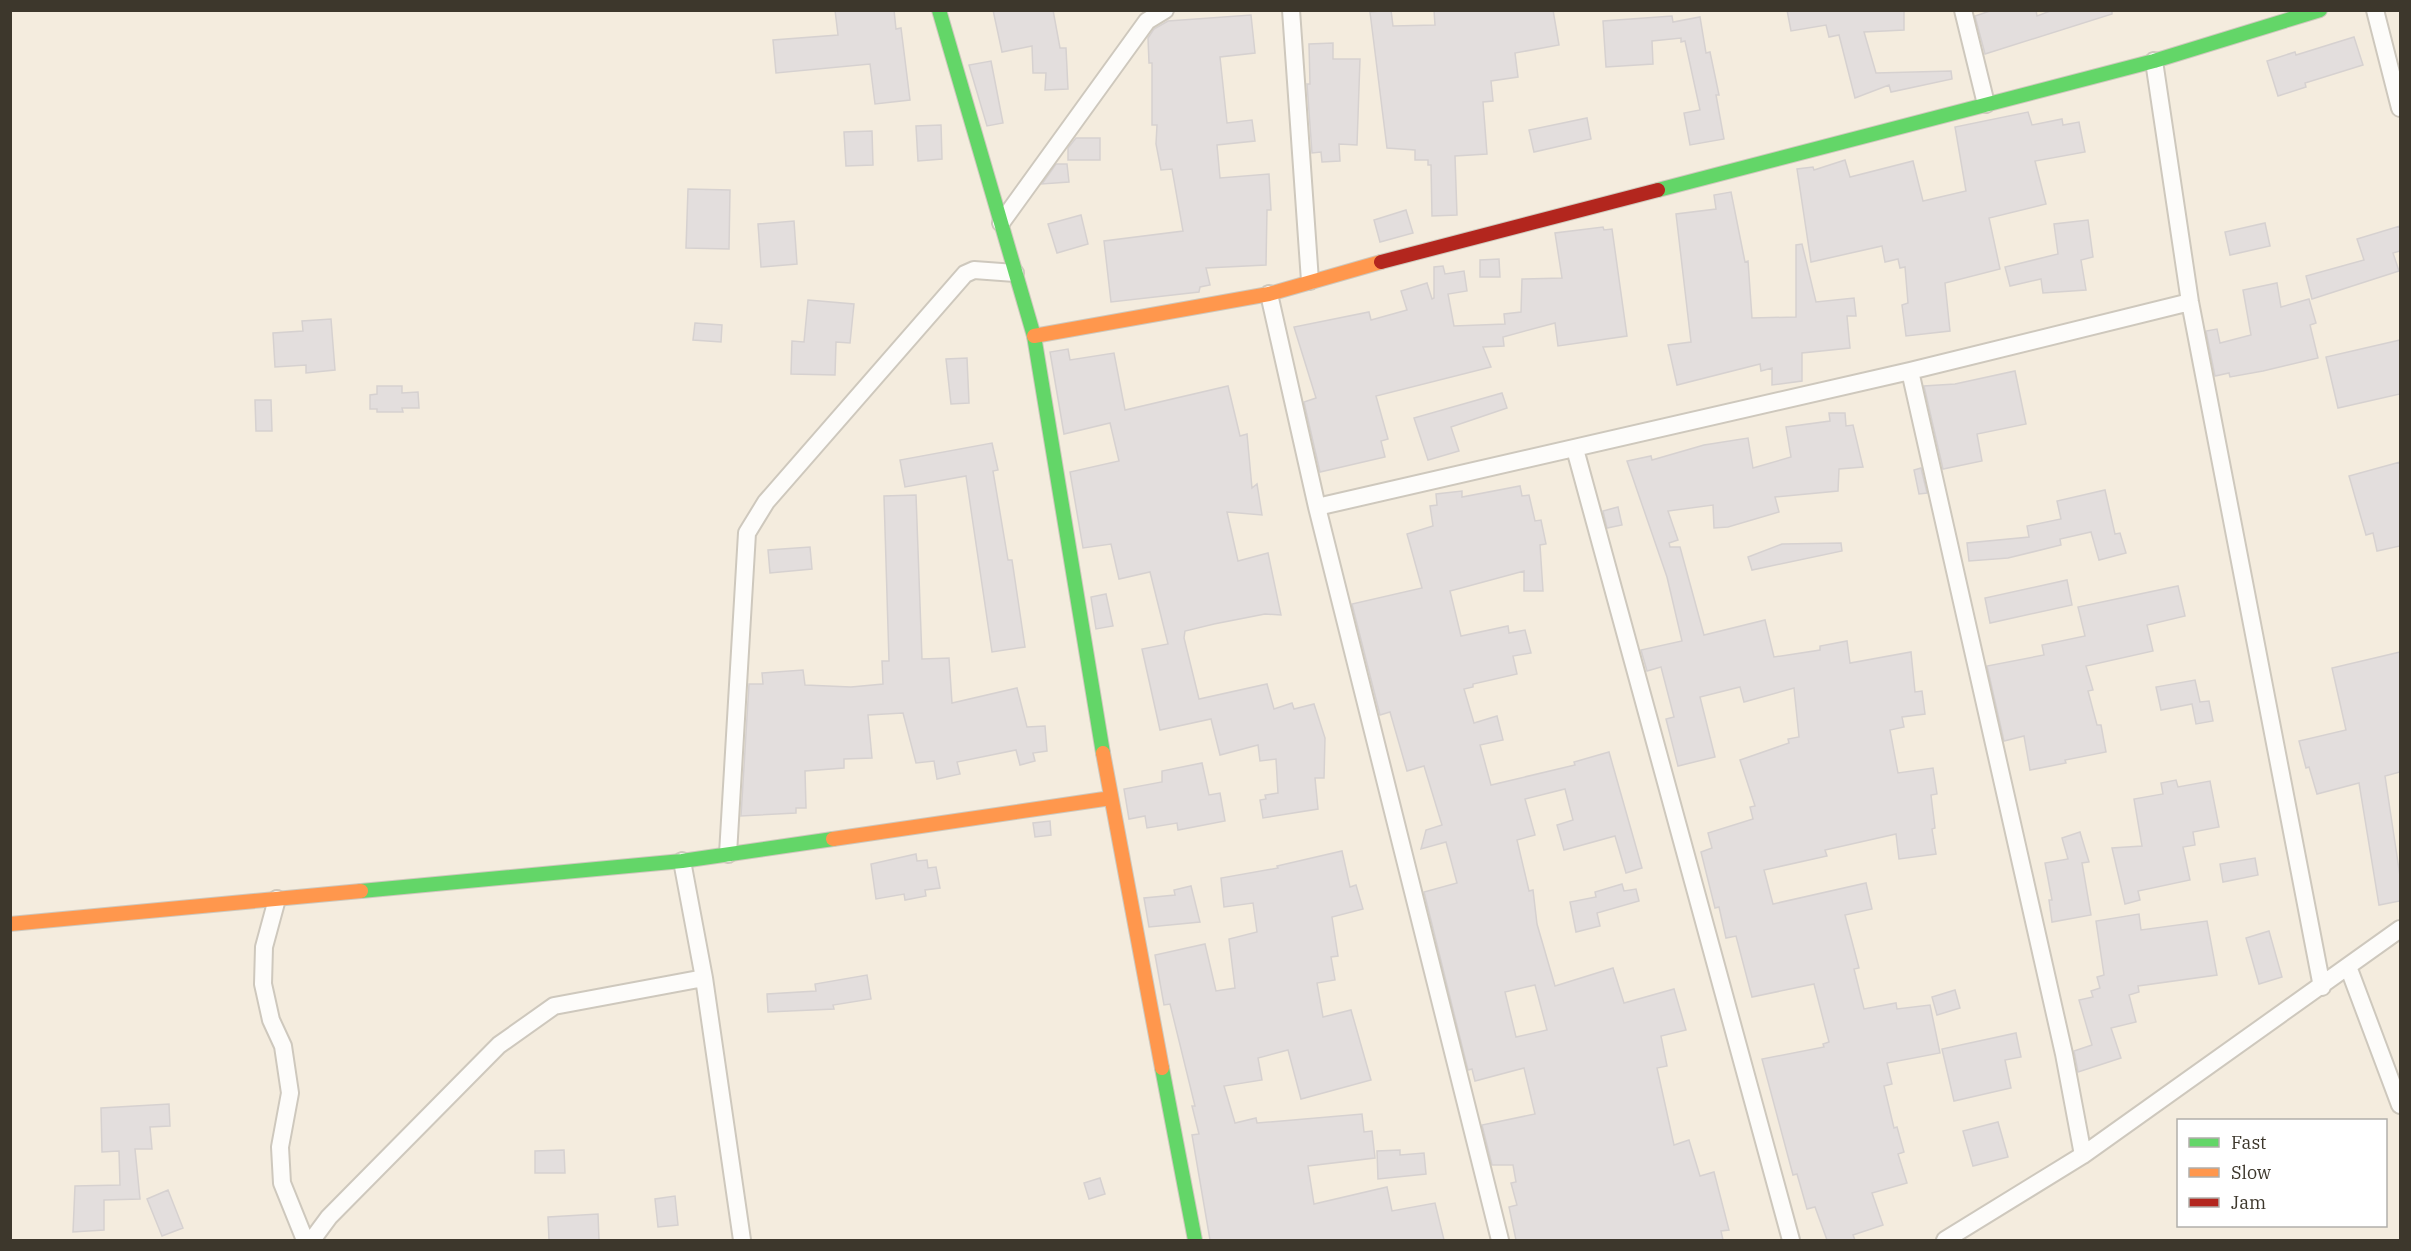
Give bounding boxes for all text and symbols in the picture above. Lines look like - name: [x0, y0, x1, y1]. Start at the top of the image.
- legend: [2177, 1119, 2387, 1227]
- text: Fast: [2231, 1131, 2266, 1154]
- text: Slow: [2231, 1161, 2271, 1184]
- text: Jam: [2231, 1191, 2266, 1214]

